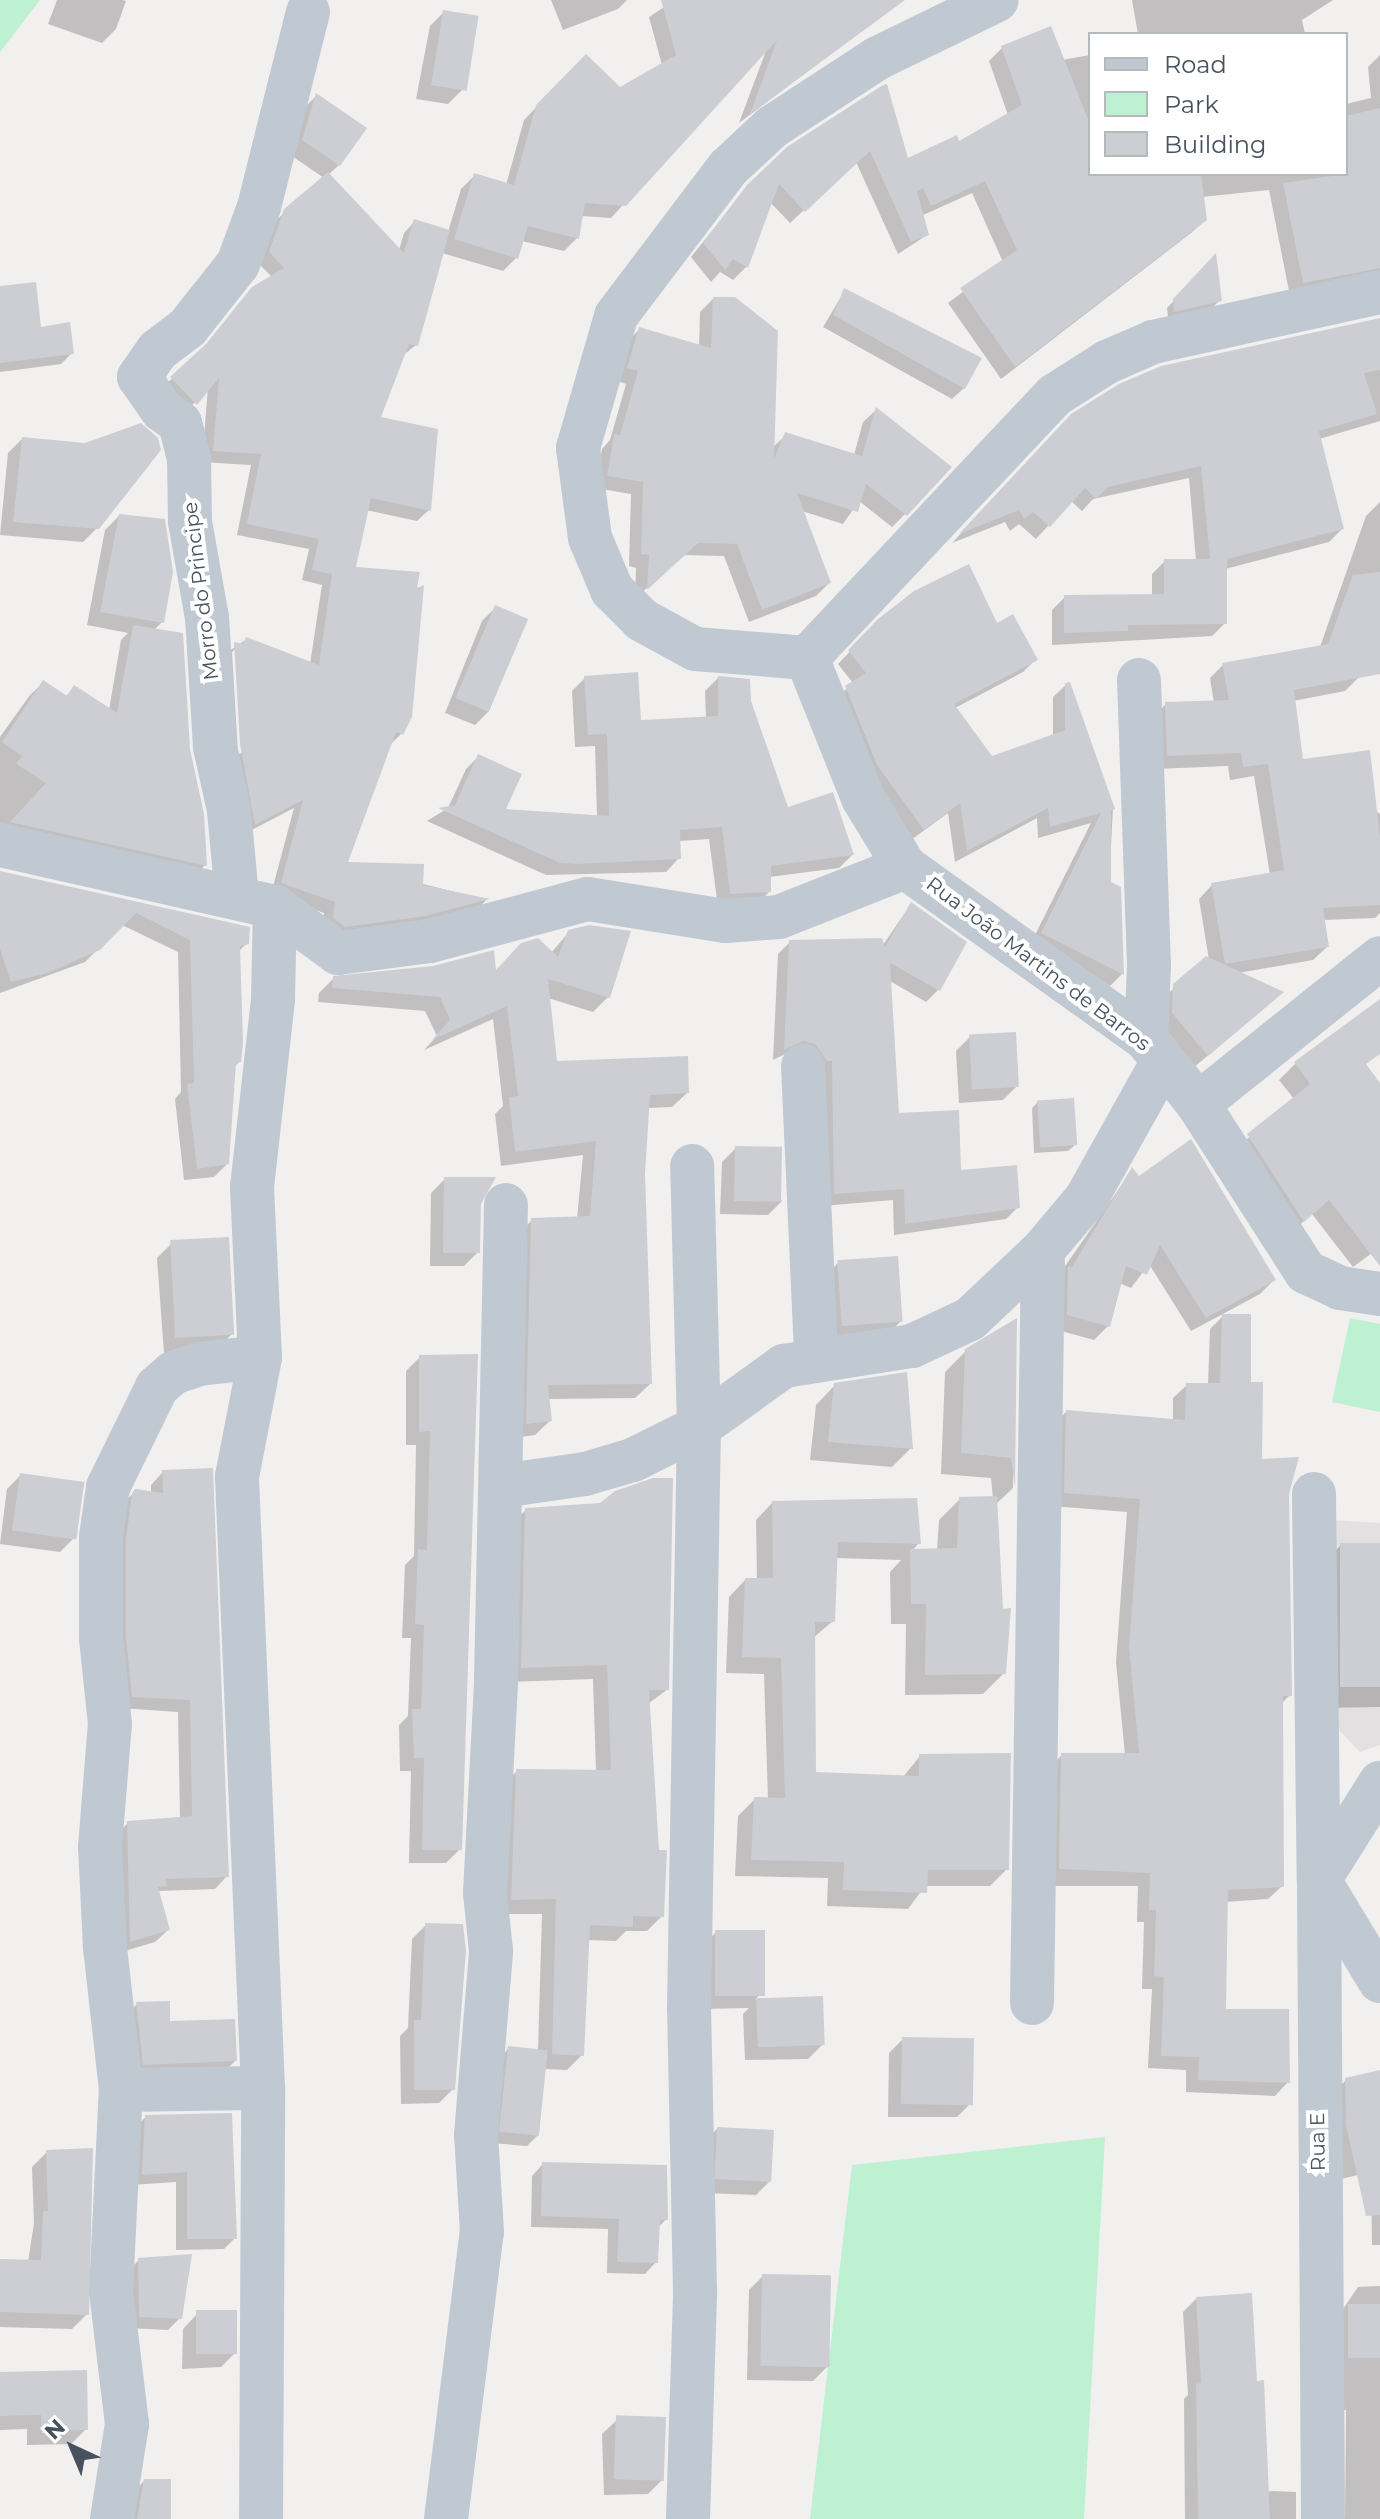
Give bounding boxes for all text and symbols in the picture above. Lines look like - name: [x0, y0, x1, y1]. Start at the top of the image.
- legend: [1088, 32, 1348, 176]
- text: Road: [1164, 50, 1227, 79]
- text: Park: [1164, 90, 1219, 119]
- text: Building: [1164, 130, 1267, 159]
- street label: Morro do Principe: [178, 501, 224, 681]
- street label: Rua João Martins de Barros: [921, 872, 1155, 1056]
- street label: Rua E: [1305, 2113, 1331, 2171]
- north arrow: [32, 2407, 112, 2487]
- text: N: [39, 2413, 71, 2445]

